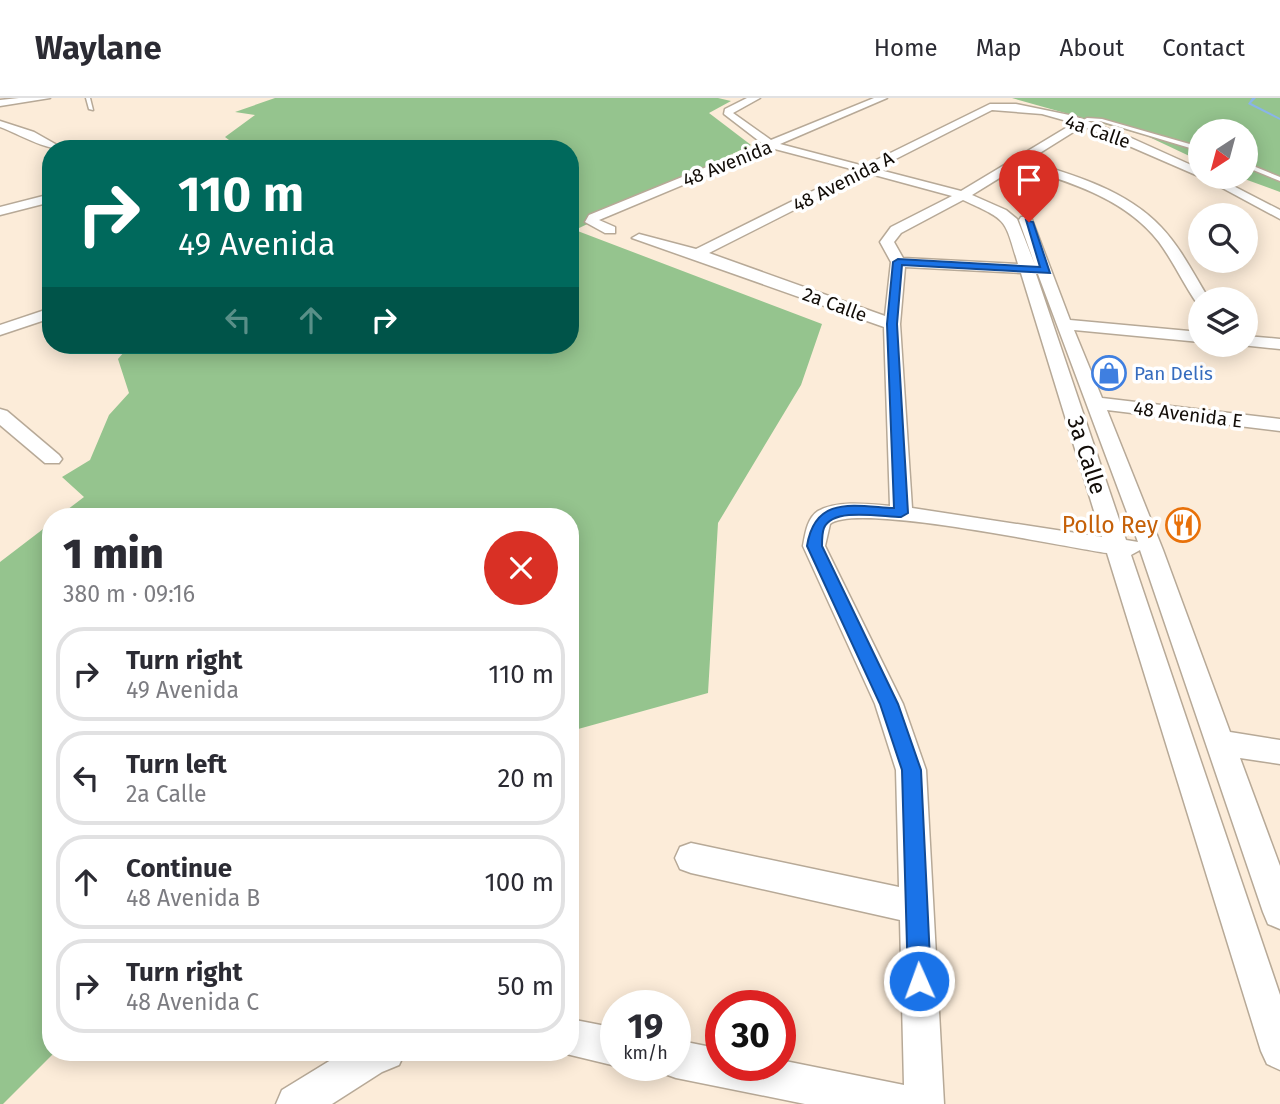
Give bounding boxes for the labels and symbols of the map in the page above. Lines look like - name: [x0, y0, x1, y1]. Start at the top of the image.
- street label: 4a Calle: [1062, 110, 1133, 153]
- north arrow: [1188, 119, 1258, 189]
- street label: 48 Avenida: [679, 135, 775, 192]
- street label: 48 Avenida A: [789, 146, 898, 217]
- pin: [999, 150, 1059, 222]
- street label: 2a Calle: [800, 282, 870, 327]
- shop icon: Pan Delis: [1090, 354, 1128, 392]
- place label: Pan Delis: [1134, 362, 1213, 385]
- street label: 48 Avenida E: [1132, 396, 1244, 433]
- street label: 3a Calle: [1061, 412, 1113, 498]
- restaurant icon: Pollo Rey: [1164, 506, 1202, 544]
- place label: Pollo Rey: [1062, 511, 1159, 539]
- position arrow: [882, 944, 956, 1018]
- speed limit sign: 30: [705, 990, 796, 1081]

